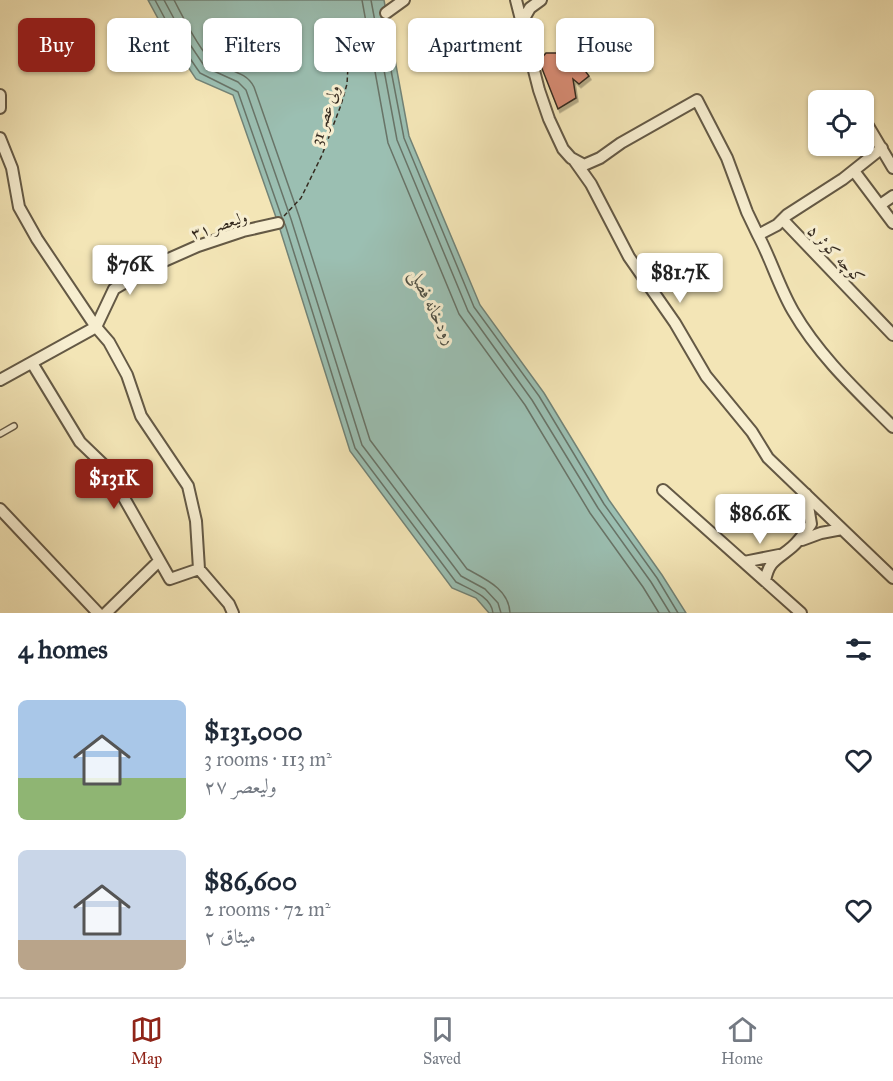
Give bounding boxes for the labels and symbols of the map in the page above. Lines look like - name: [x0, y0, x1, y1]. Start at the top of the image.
- street label: ولی عصر 31: [306, 83, 345, 148]
- street label: ولیعصر ۳۱: [188, 207, 250, 244]
- street label: کوچه کوثر ۵: [802, 221, 868, 289]
- pin: $76K: [94, 245, 166, 296]
- pin: $81.7K: [631, 253, 729, 304]
- water label: رودخانه فصلی: [403, 265, 461, 349]
- pin: $131K: [72, 459, 156, 510]
- pin: $86.6K: [711, 494, 809, 545]

